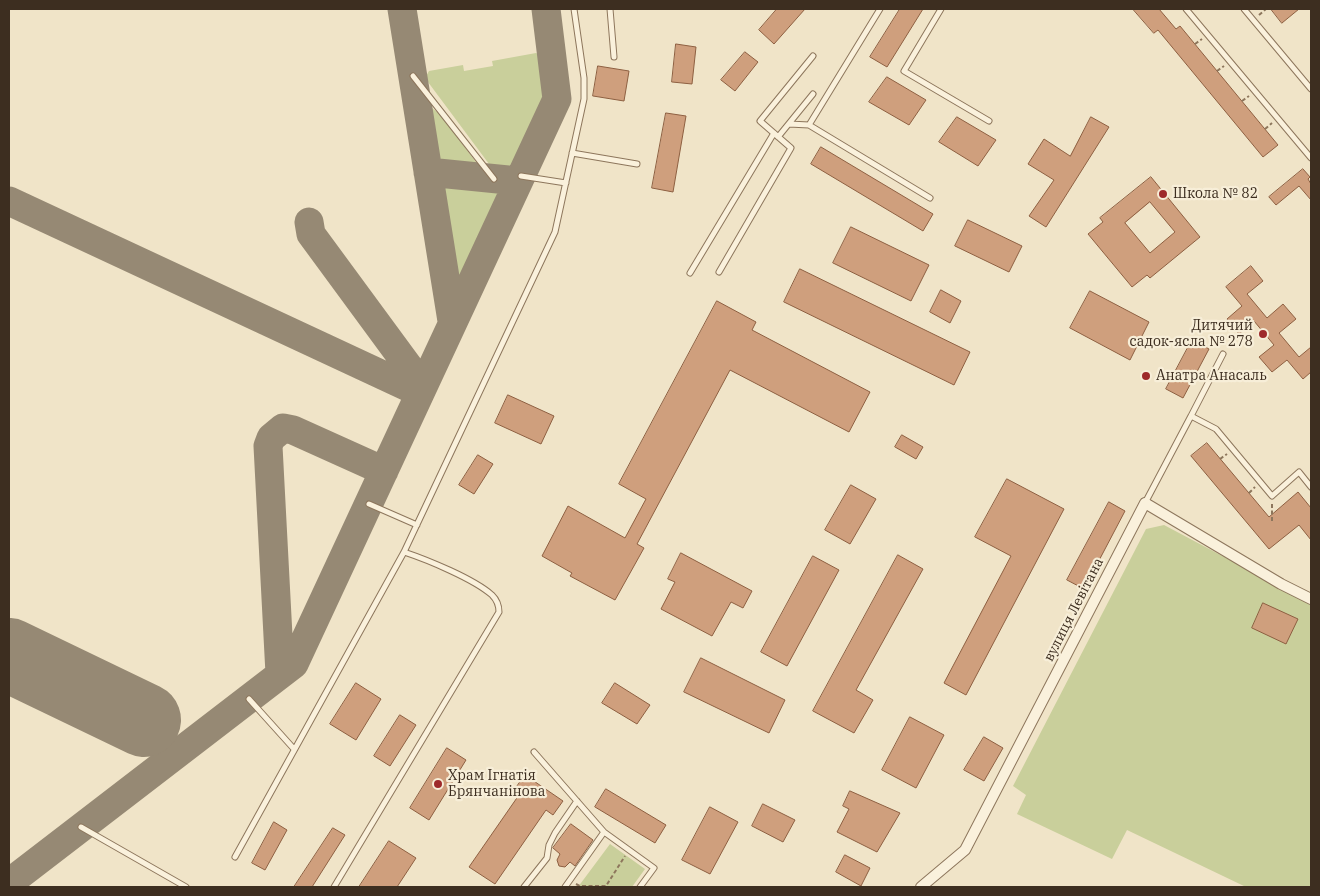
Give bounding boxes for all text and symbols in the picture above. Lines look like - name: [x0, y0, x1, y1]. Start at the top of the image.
- place label: Школа № 82: [1173, 186, 1258, 202]
- marker: Школа № 82: [1157, 188, 1169, 200]
- place label: Дитячий садок-ясла № 278: [1130, 318, 1253, 351]
- marker: Дитячий садок-ясла № 278: [1257, 328, 1269, 340]
- place label: Анатра Анасаль: [1156, 368, 1267, 384]
- marker: Анатра Анасаль: [1140, 370, 1152, 382]
- street label: вулиця Левітана: [1041, 555, 1107, 665]
- place label: Храм Ігнатія Брянчанінова: [448, 768, 545, 800]
- marker: Храм Ігнатія Брянчанінова: [432, 778, 444, 790]

